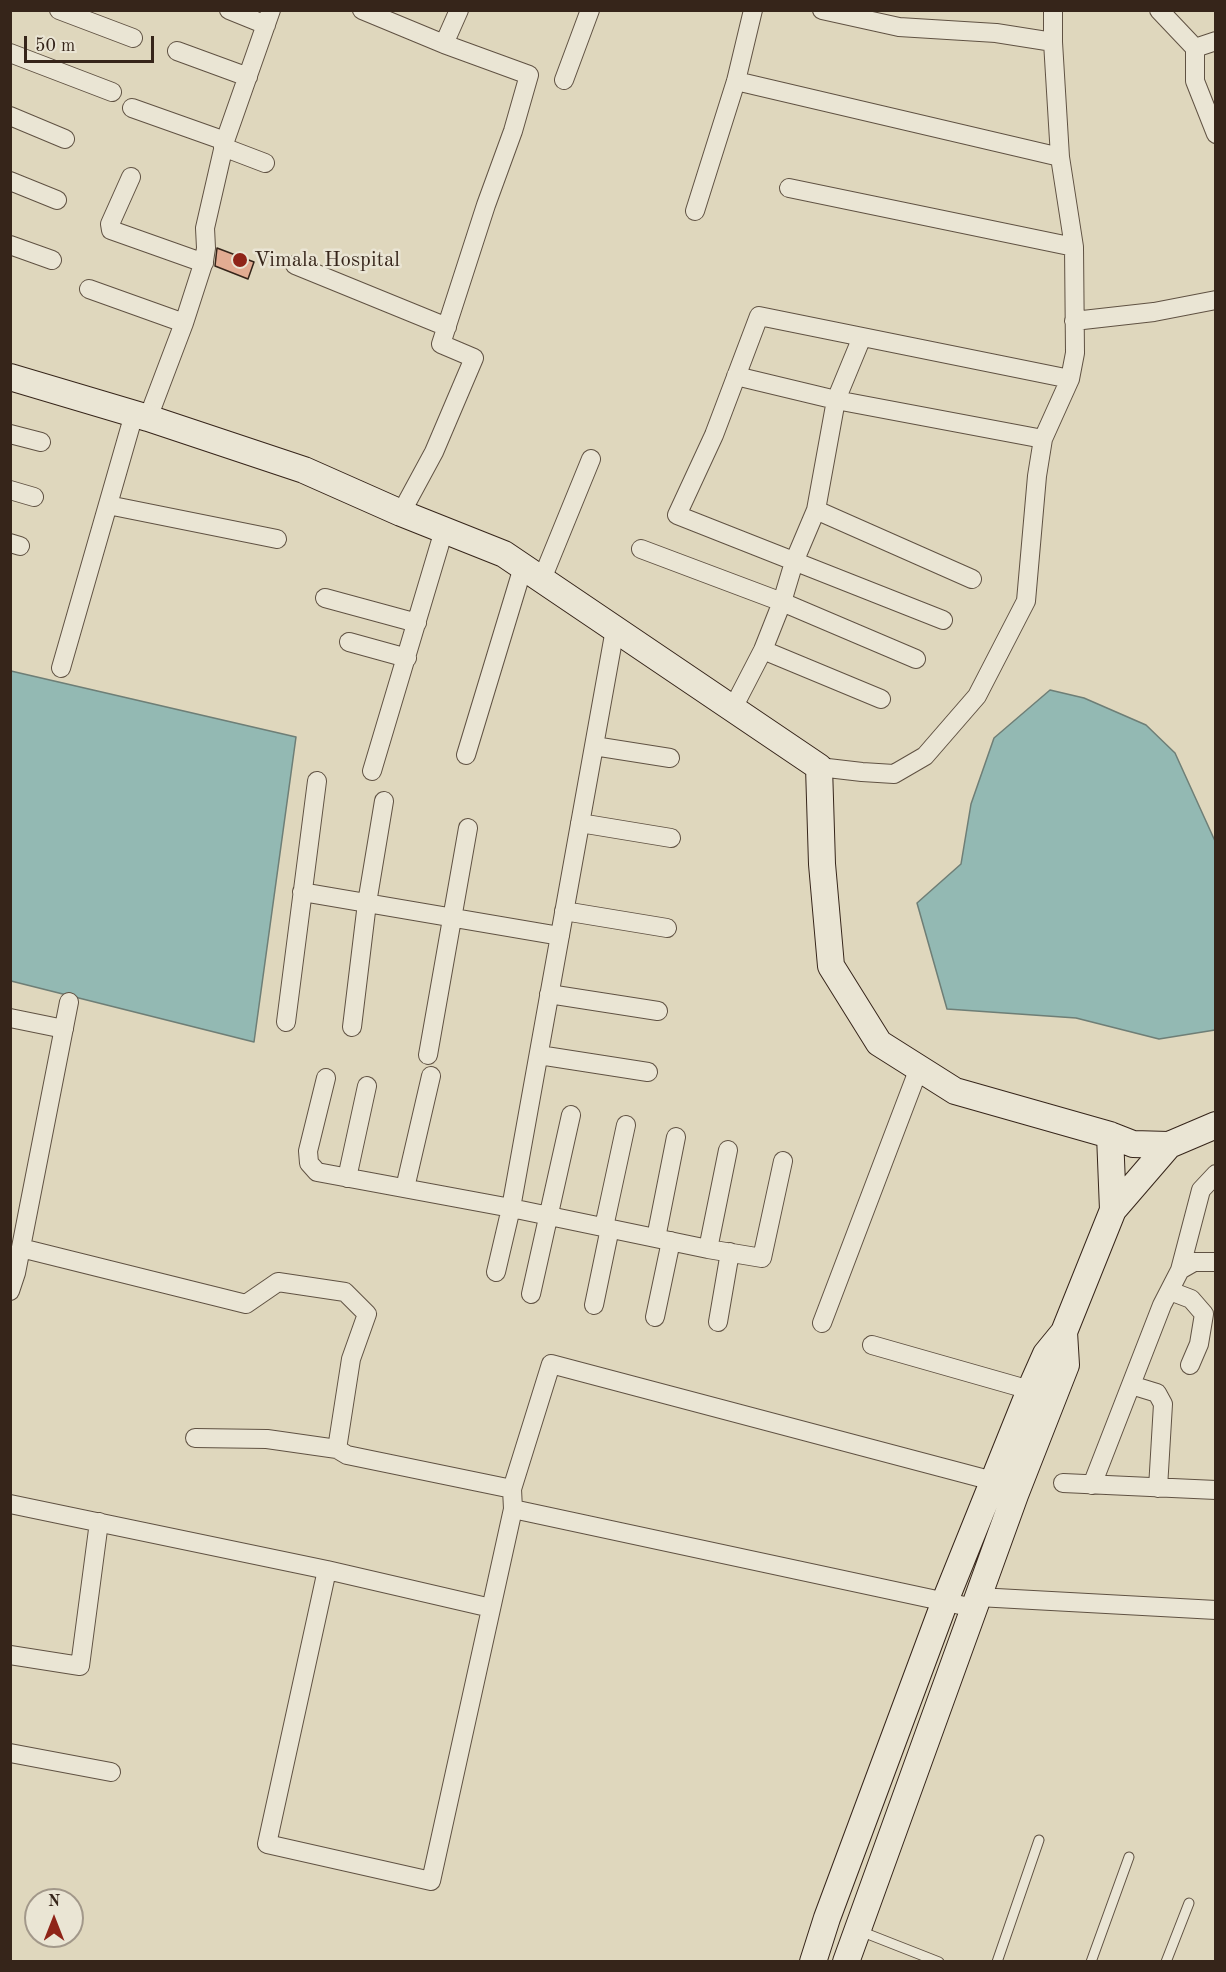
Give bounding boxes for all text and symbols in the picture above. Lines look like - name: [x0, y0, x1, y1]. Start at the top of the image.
- scale bar: [27, 24, 158, 62]
- text: 50 m: [35, 37, 75, 55]
- place label: Vimala Hospital: [254, 247, 400, 273]
- marker: Vimala Hospital: [231, 251, 249, 269]
- north arrow: [24, 1888, 84, 1948]
- text: N: [48, 1894, 60, 1910]

